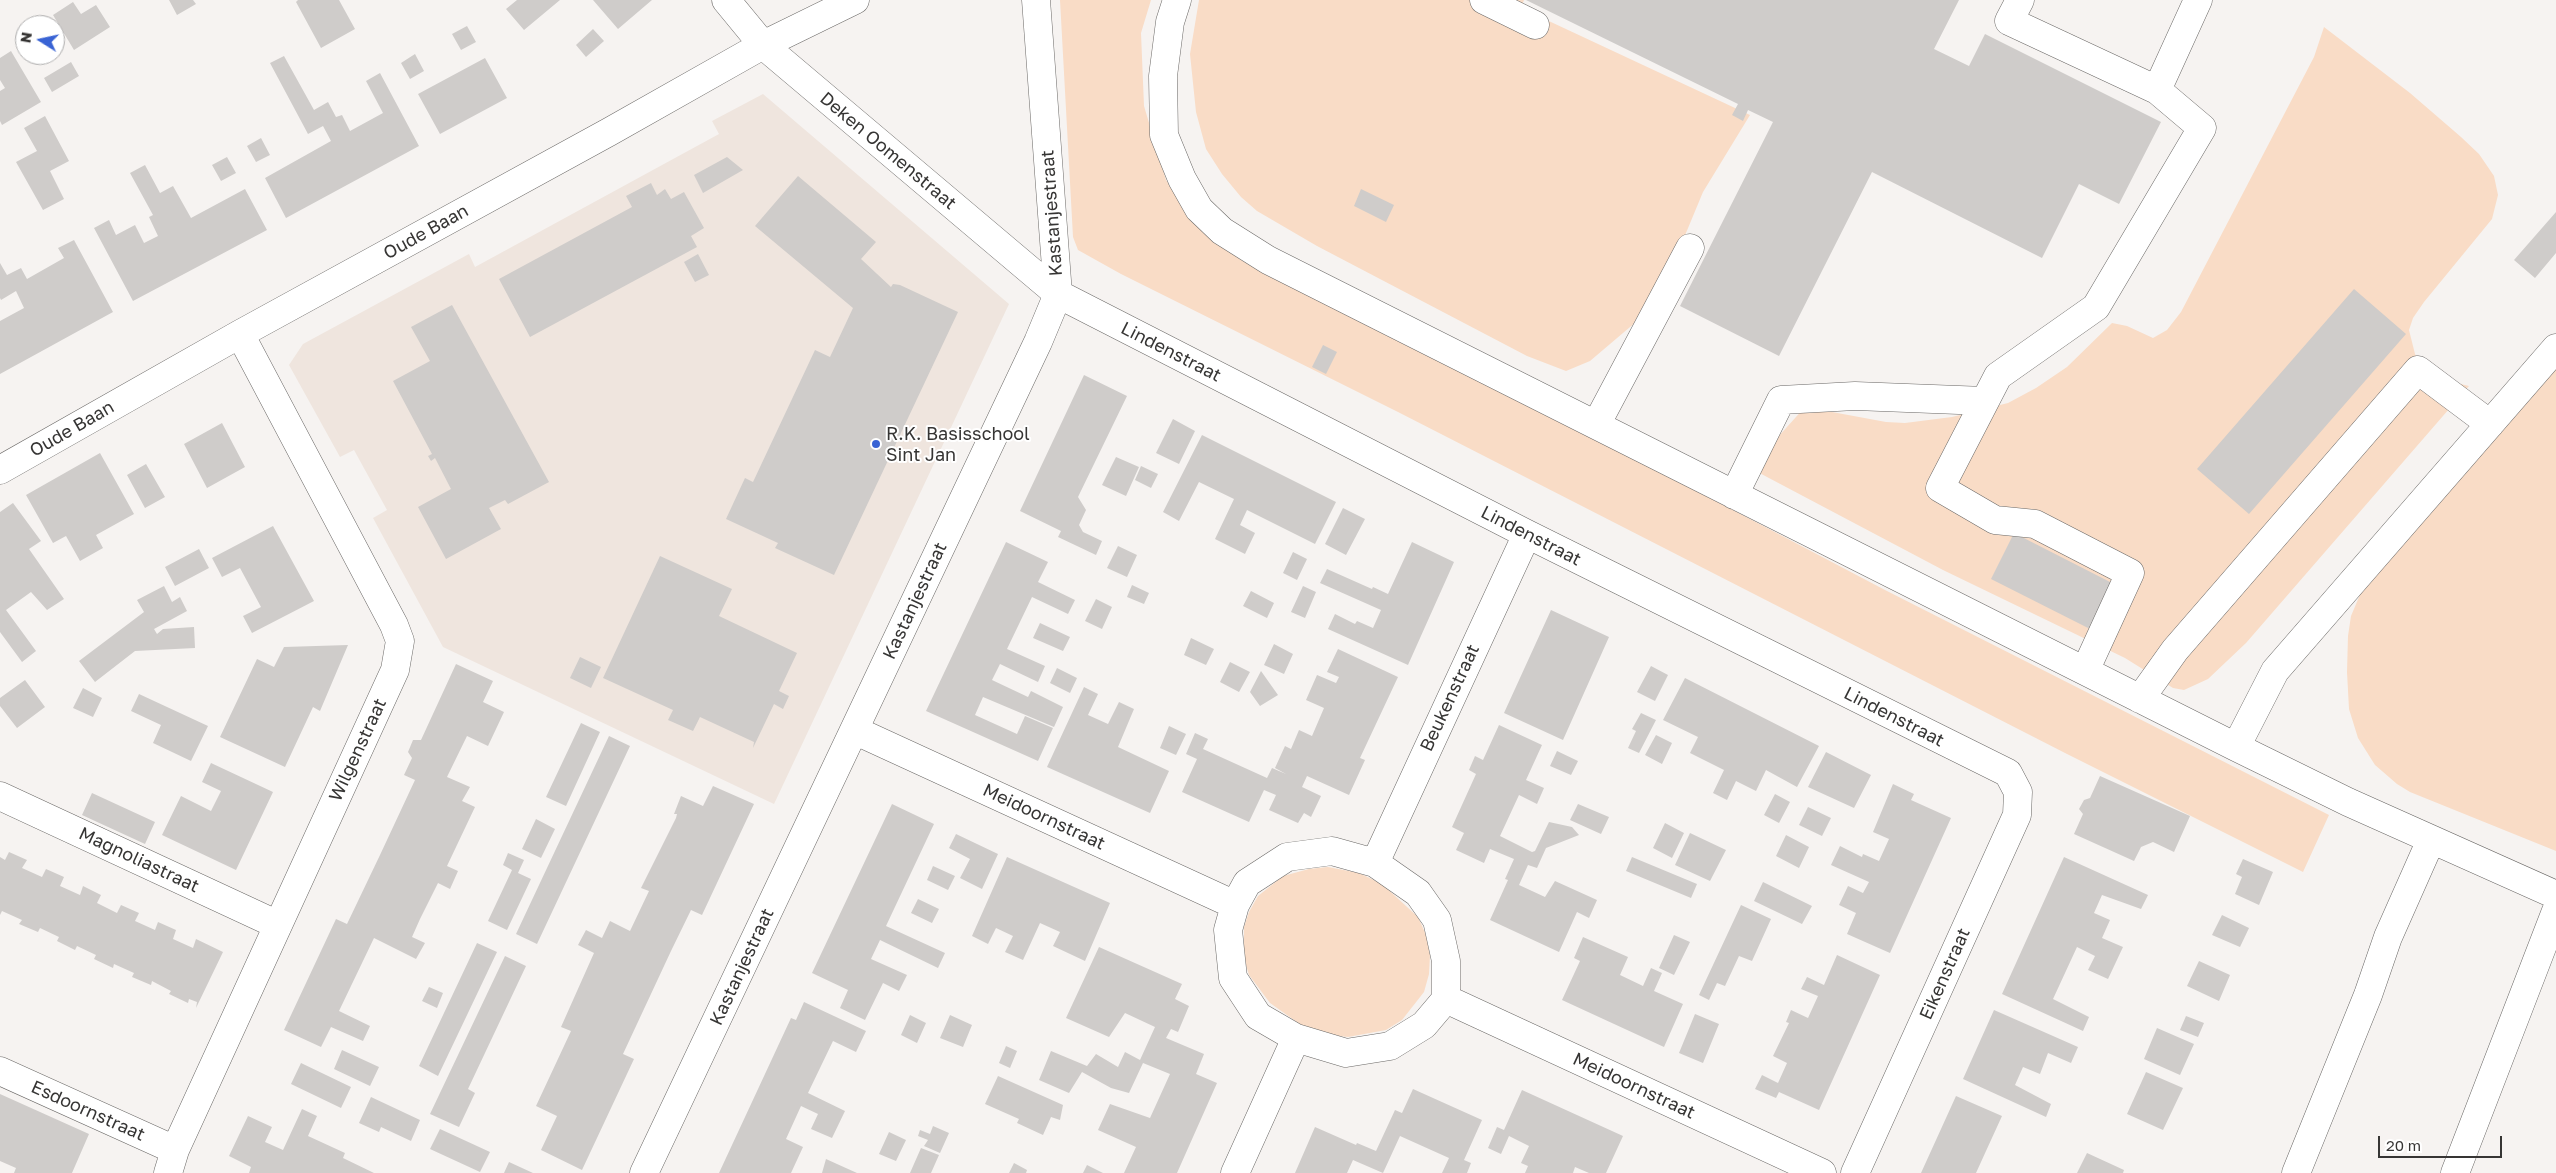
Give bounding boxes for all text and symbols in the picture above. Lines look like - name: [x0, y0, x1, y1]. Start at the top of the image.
- north arrow: [15, 15, 65, 65]
- text: N: [16, 31, 35, 44]
- street label: Deken Oomenstraat: [815, 88, 961, 214]
- street label: Kastanjestraat: [1037, 149, 1067, 277]
- street label: Oude Baan: [380, 200, 472, 264]
- street label: Lindenstraat: [1117, 317, 1225, 387]
- street label: Oude Baan: [26, 396, 118, 462]
- place label: R.K. Basisschool Sint Jan: [886, 423, 1030, 466]
- marker: R.K. Basisschool Sint Jan: [870, 438, 882, 450]
- street label: Lindenstraat: [1477, 501, 1585, 571]
- street label: Kastanjestraat: [878, 539, 952, 663]
- street label: Beukenstraat: [1416, 641, 1484, 755]
- street label: Lindenstraat: [1840, 682, 1948, 752]
- street label: Wilgenstraat: [325, 695, 391, 805]
- street label: Meidoornstraat: [979, 779, 1109, 855]
- street label: Magnoliastraat: [75, 823, 203, 897]
- street label: Kastanjestraat: [705, 905, 779, 1029]
- street label: Eikenstraat: [1915, 925, 1975, 1023]
- street label: Meidoornstraat: [1569, 1048, 1699, 1124]
- street label: Esdoornstraat: [28, 1076, 148, 1146]
- scale bar: [2381, 1126, 2505, 1158]
- text: 20 m: [2386, 1136, 2421, 1154]

